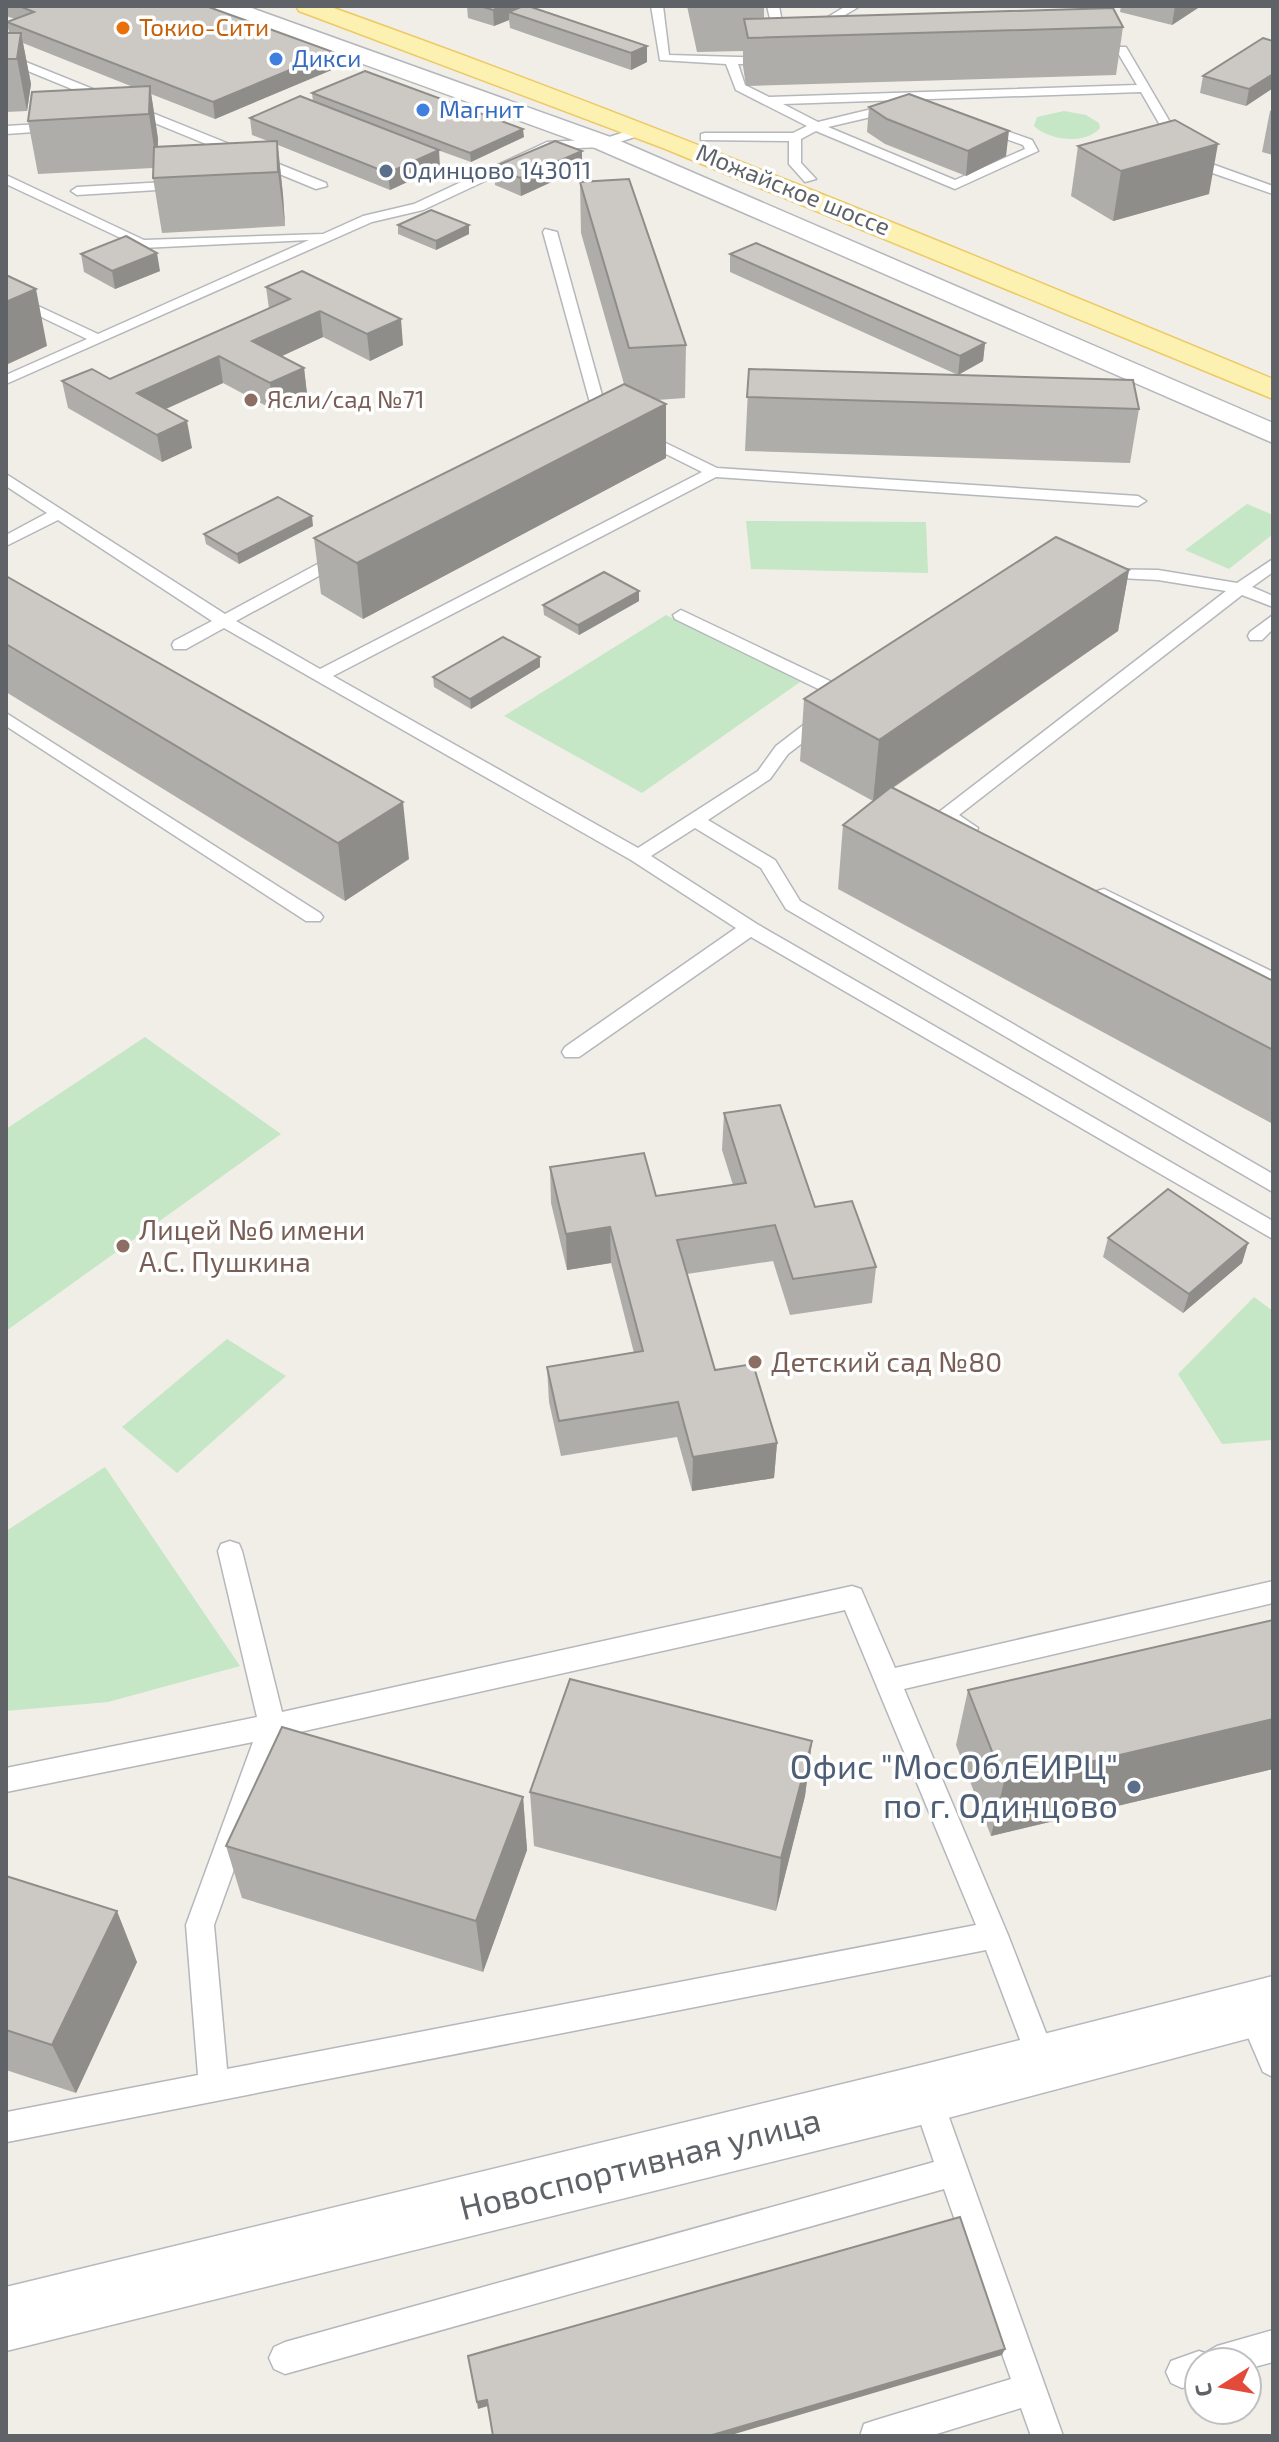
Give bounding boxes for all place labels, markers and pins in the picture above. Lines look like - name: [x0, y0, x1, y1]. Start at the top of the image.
- place label: Токио-Сити: [139, 12, 269, 41]
- marker: Токио-Сити: [114, 19, 132, 37]
- place label: Дикси: [292, 43, 361, 72]
- marker: Дикси: [267, 50, 285, 68]
- place label: Магнит: [439, 94, 524, 123]
- marker: Магнит: [414, 101, 432, 119]
- place label: Одинцово 143011: [402, 155, 591, 184]
- marker: Одинцово 143011: [377, 162, 395, 180]
- place label: Ясли/сад №71: [267, 384, 424, 413]
- marker: Ясли/сад №71: [242, 391, 260, 409]
- place label: Лицей №6 имени А.С. Пушкина: [139, 1212, 365, 1278]
- marker: Лицей №6 имени А.С. Пушкина: [114, 1237, 132, 1255]
- place label: Детский сад №80: [771, 1344, 1002, 1378]
- marker: Детский сад №80: [746, 1353, 764, 1371]
- place label: Офис "МосОблЕИРЦ" по г. Одинцово: [790, 1745, 1118, 1825]
- marker: Офис "МосОблЕИРЦ" по г. Одинцово: [1125, 1778, 1143, 1796]

